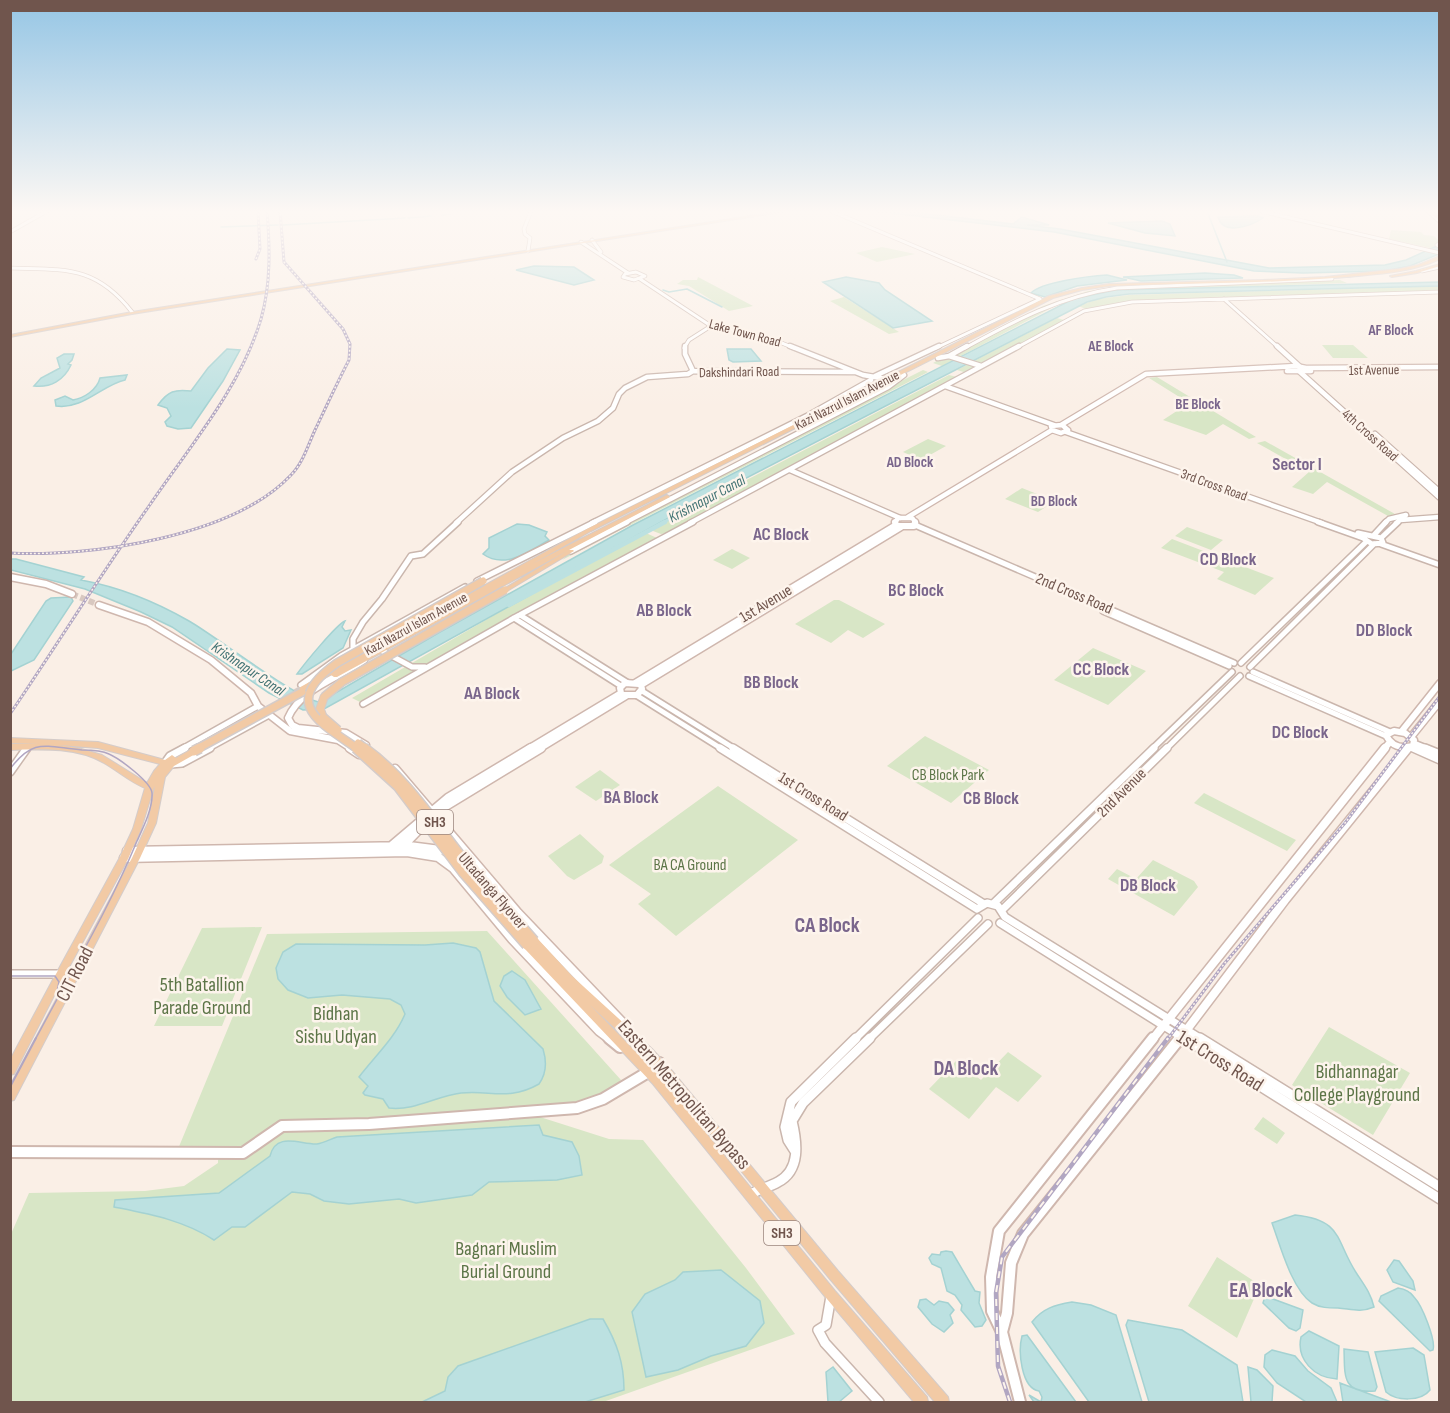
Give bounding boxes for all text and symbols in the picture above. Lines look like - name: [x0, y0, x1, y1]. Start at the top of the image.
- street label: Lake Town Road: [707, 315, 783, 351]
- district label: AF Block: [1367, 321, 1414, 340]
- district label: AE Block: [1087, 337, 1134, 356]
- street label: 1st Avenue: [1349, 361, 1399, 379]
- street label: Dakshindari Road: [699, 363, 779, 381]
- street label: Kazi Nazrul Islam Avenue: [792, 366, 902, 434]
- district label: BE Block: [1175, 395, 1221, 414]
- street label: 4th Cross Road: [1338, 405, 1402, 465]
- district label: AD Block: [886, 453, 934, 472]
- district label: Sector I: [1272, 454, 1322, 475]
- street label: 3rd Cross Road: [1178, 465, 1250, 505]
- water label: Krishnapur Canal: [665, 470, 750, 527]
- district label: BD Block: [1031, 492, 1078, 511]
- district label: AC Block: [752, 524, 809, 545]
- district label: CD Block: [1200, 549, 1257, 570]
- street label: 2nd Cross Road: [1033, 569, 1115, 619]
- district label: BC Block: [888, 580, 944, 601]
- street label: 1st Avenue: [736, 581, 796, 627]
- street label: Kazi Nazrul Islam Avenue: [362, 589, 470, 659]
- district label: AB Block: [635, 600, 692, 621]
- district label: DD Block: [1356, 620, 1413, 641]
- water label: Krishnapur Canal: [208, 638, 289, 701]
- district label: CC Block: [1073, 659, 1130, 680]
- district label: BB Block: [743, 672, 799, 693]
- district label: AA Block: [463, 683, 520, 704]
- district label: DC Block: [1272, 722, 1329, 743]
- street label: 2nd Avenue: [1093, 764, 1151, 822]
- park label: CB Block Park: [912, 766, 984, 785]
- street label: 1st Cross Road: [775, 768, 851, 826]
- district label: BA Block: [603, 787, 659, 808]
- district label: CB Block: [963, 788, 1019, 809]
- road number: SH3: [417, 810, 453, 834]
- street label: Ultadanga Flyover: [454, 849, 531, 933]
- park label: BA CA Ground: [654, 856, 726, 875]
- district label: DB Block: [1120, 875, 1176, 896]
- district label: CA Block: [794, 913, 860, 938]
- street label: CIT Road: [51, 943, 99, 1005]
- park label: 5th Batallion Parade Ground: [153, 973, 251, 1020]
- park label: Bidhan Sishu Udyan: [295, 1002, 377, 1049]
- street label: Eastern Metropolitan Bypass: [612, 1015, 756, 1175]
- street label: 1st Cross Road: [1172, 1025, 1268, 1097]
- district label: DA Block: [934, 1056, 999, 1081]
- park label: Bidhannagar College Playground: [1294, 1060, 1420, 1107]
- road number: SH3: [764, 1221, 800, 1245]
- park label: Bagnari Muslim Burial Ground: [455, 1237, 557, 1284]
- district label: EA Block: [1229, 1278, 1293, 1303]

